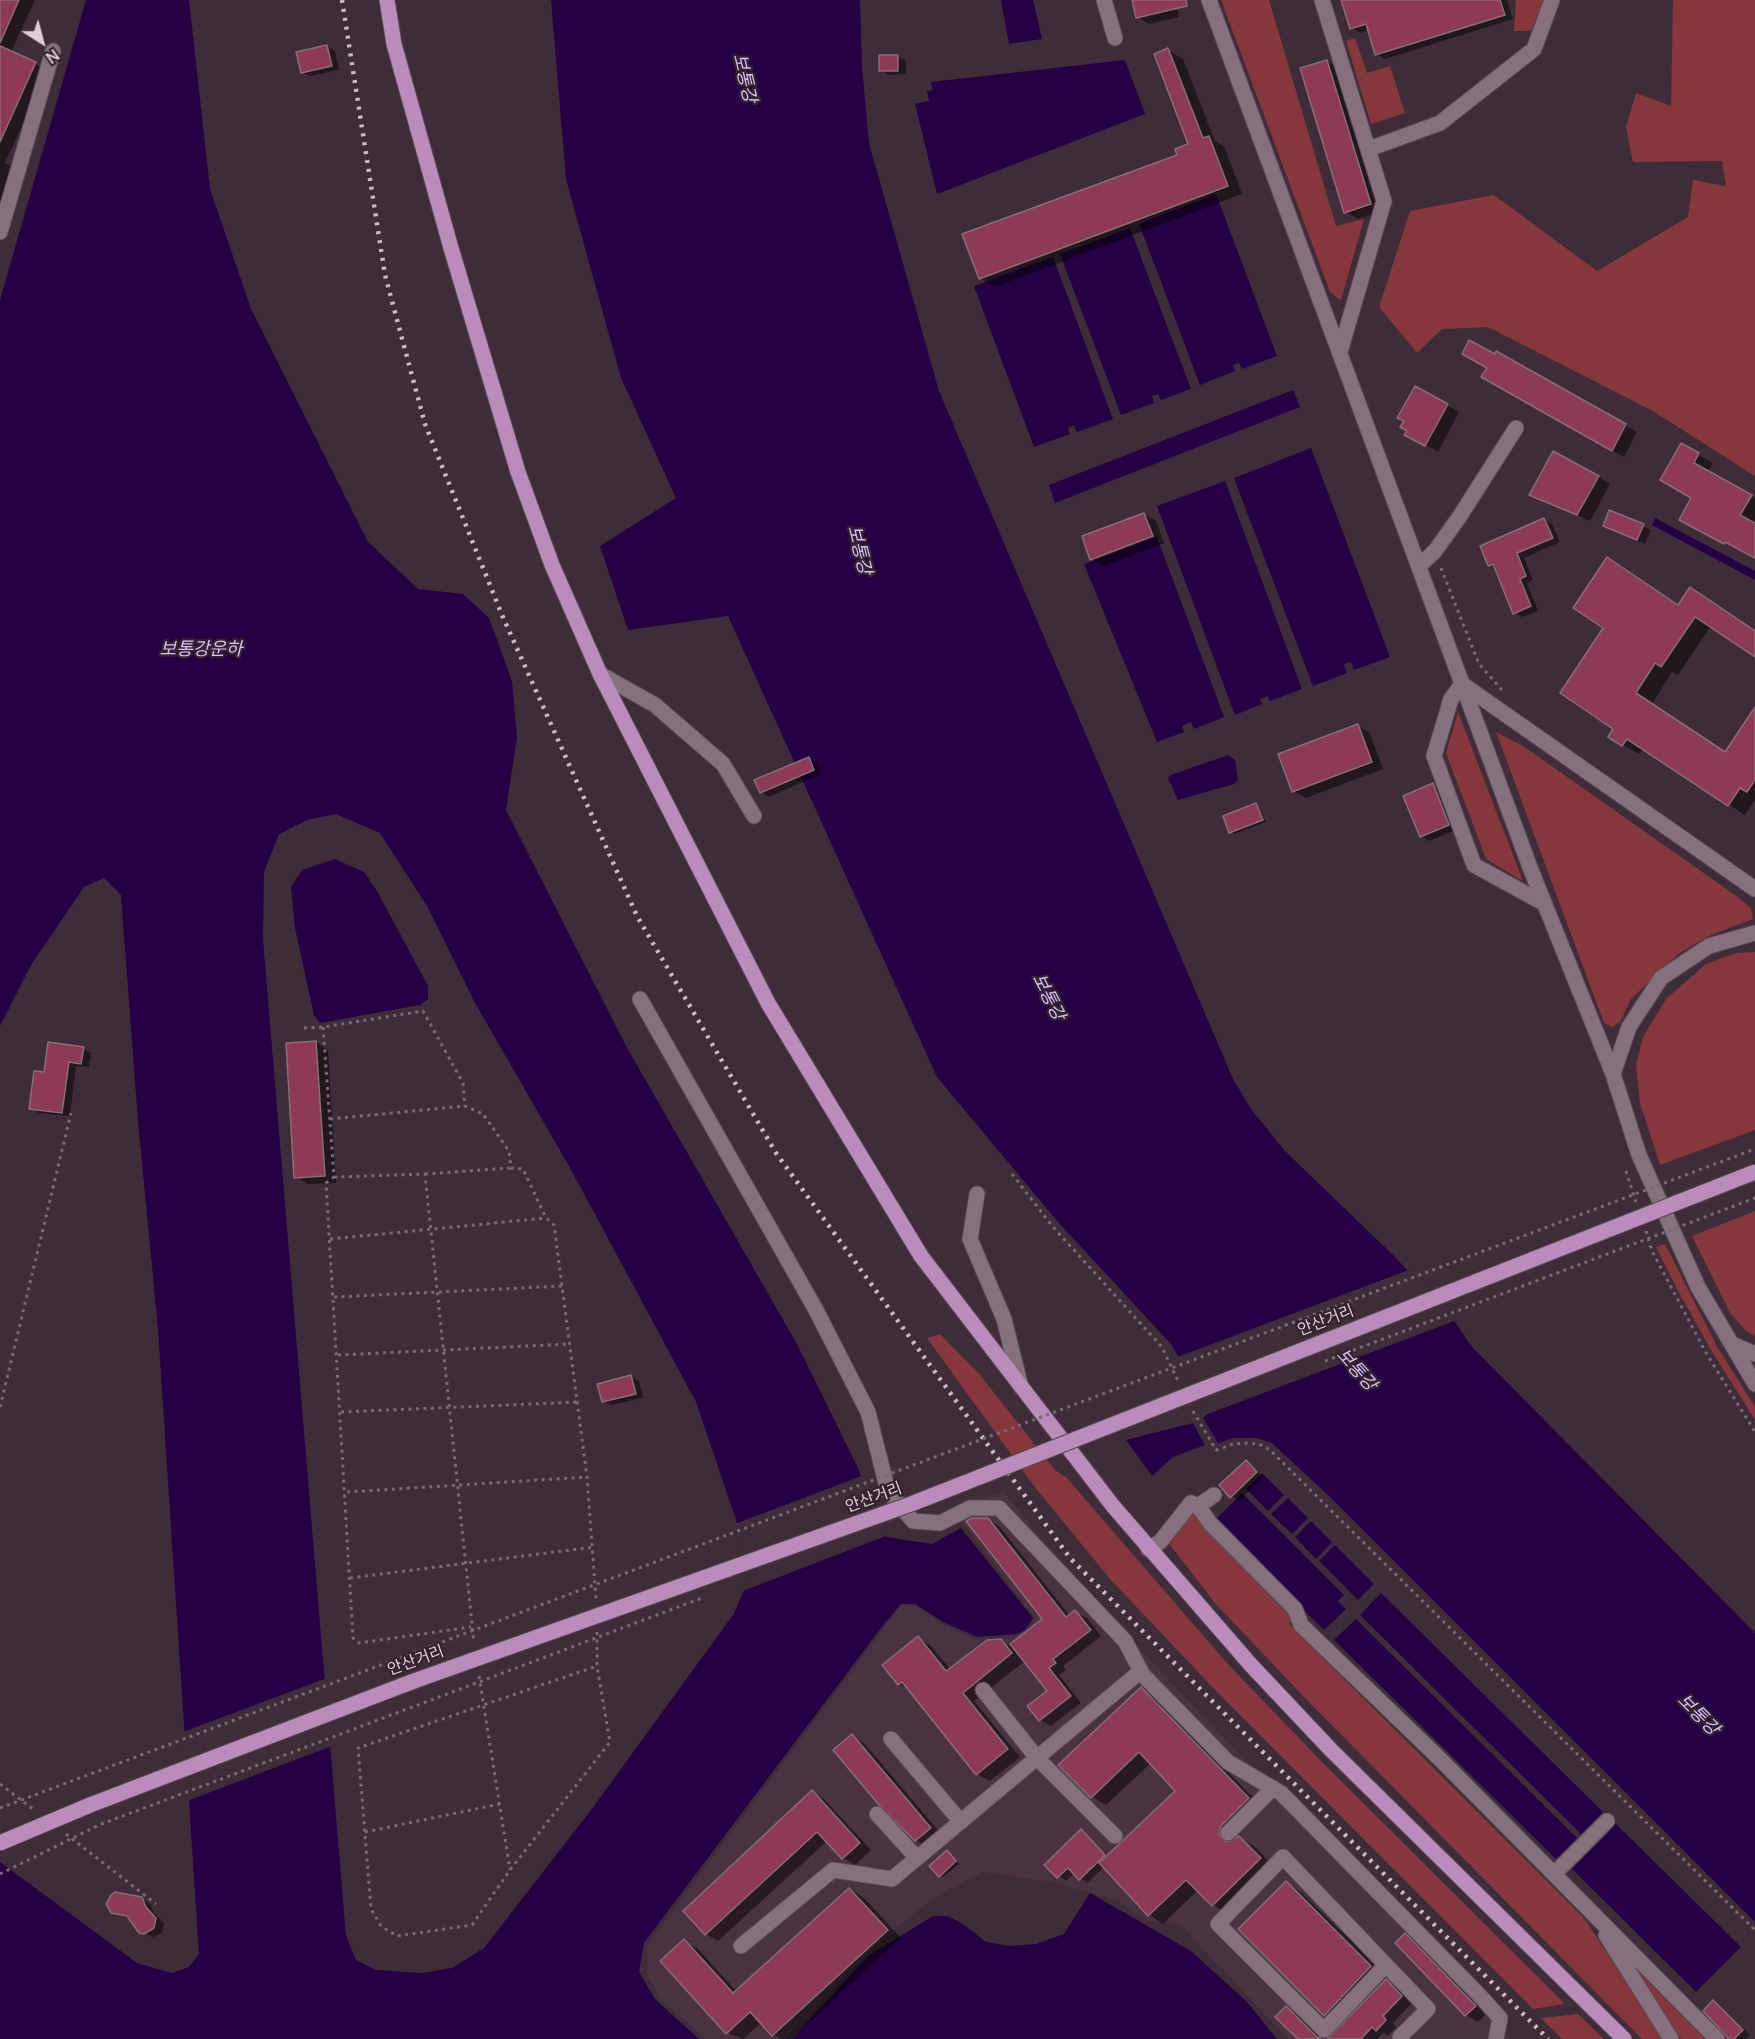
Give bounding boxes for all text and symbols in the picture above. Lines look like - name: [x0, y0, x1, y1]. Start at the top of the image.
- north arrow: [12, 12, 72, 72]
- text: N: [41, 44, 64, 69]
- water label: 보통강: [728, 51, 760, 105]
- water label: 보통강: [843, 523, 875, 577]
- water label: 보통강운하: [160, 639, 242, 661]
- water label: 보통강: [1027, 970, 1069, 1024]
- street label: 안산거리: [1295, 1301, 1357, 1341]
- water label: 보통강: [1331, 1344, 1381, 1396]
- street label: 안산거리: [843, 1479, 905, 1517]
- street label: 안산거리: [385, 1642, 447, 1680]
- water label: 보통강: [1673, 1690, 1723, 1740]

